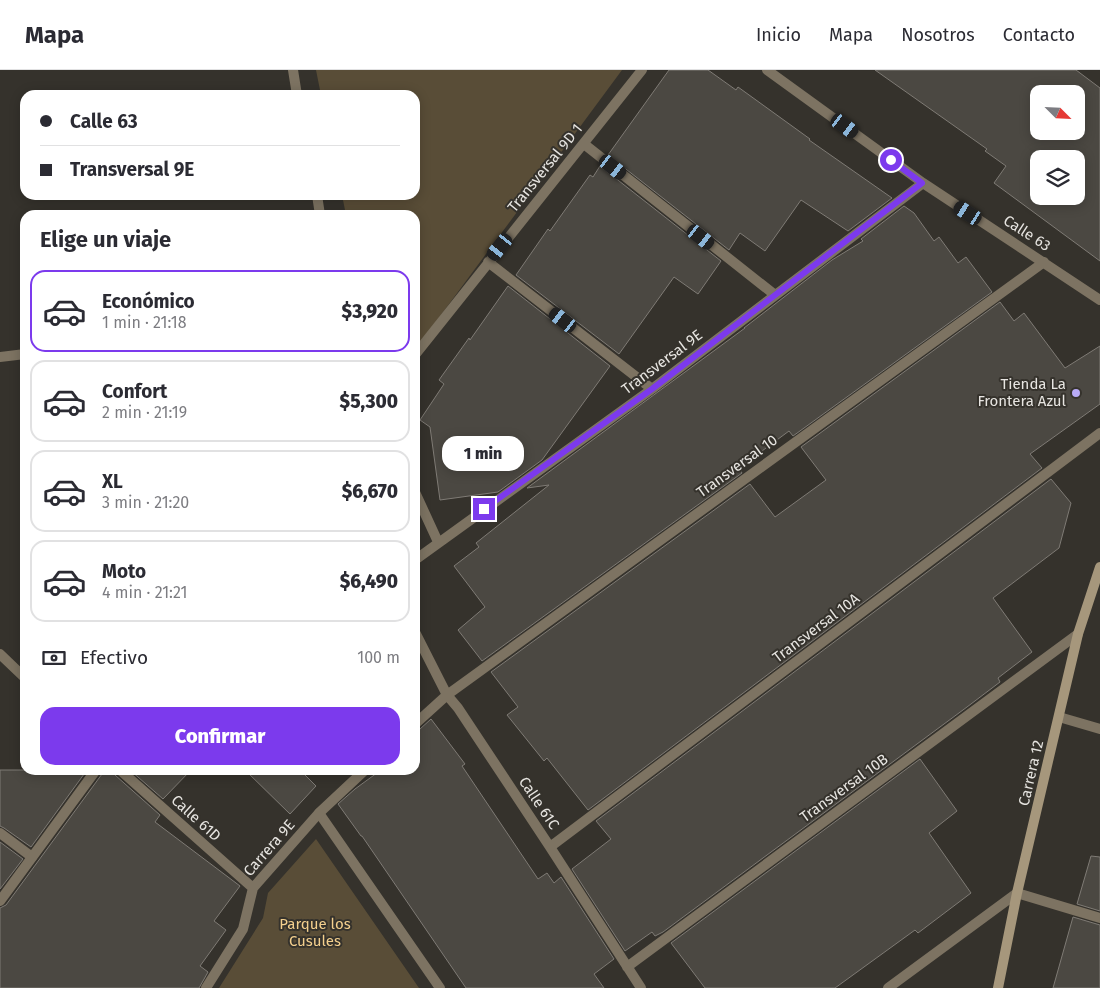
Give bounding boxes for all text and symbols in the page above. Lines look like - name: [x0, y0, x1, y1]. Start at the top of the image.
- text: Mapa: [25, 21, 84, 49]
- text: Inicio: [756, 24, 801, 46]
- text: Mapa: [829, 24, 873, 46]
- text: Nosotros: [901, 24, 975, 46]
- text: Contacto: [1003, 24, 1075, 46]
- north arrow: [1030, 85, 1085, 140]
- map controls: [1030, 85, 1085, 205]
- text: Calle 63: [70, 110, 138, 133]
- car: [828, 111, 861, 141]
- street label: Transversal 9D 1: [504, 120, 586, 216]
- route start: [880, 149, 902, 171]
- button: layers: [1030, 150, 1085, 205]
- car: [596, 152, 629, 182]
- text: Transversal 9E: [70, 158, 194, 181]
- car: [951, 199, 984, 227]
- street label: Calle 63: [1000, 211, 1054, 255]
- car: [684, 222, 717, 252]
- text: Elige un viaje: [40, 226, 171, 253]
- car: [484, 231, 515, 263]
- icon: car: [42, 289, 87, 334]
- text: Económico: [102, 290, 195, 313]
- text: $3,920: [342, 300, 398, 323]
- car: [546, 305, 579, 335]
- text: 1 min · 21:18: [102, 313, 186, 332]
- street label: Transversal 9E: [618, 326, 706, 398]
- place label: Tienda La Frontera Azul: [977, 375, 1067, 410]
- icon: car: [42, 379, 87, 424]
- text: Confort: [102, 380, 167, 403]
- marker: Tienda La Frontera Azul: [1070, 387, 1082, 399]
- text: $5,300: [340, 390, 398, 413]
- text: 2 min · 21:19: [102, 403, 187, 422]
- street label: Transversal 10: [693, 431, 781, 501]
- callout: 1 min: [443, 436, 525, 472]
- text: 1 min: [464, 444, 502, 463]
- icon: car: [42, 469, 87, 514]
- text: XL: [102, 470, 123, 493]
- text: $6,670: [342, 480, 398, 503]
- text: 3 min · 21:20: [102, 493, 189, 512]
- route end: [473, 498, 495, 520]
- icon: car: [42, 559, 87, 604]
- text: Moto: [102, 560, 146, 583]
- text: $6,490: [340, 570, 398, 593]
- text: 4 min · 21:21: [102, 583, 187, 602]
- street label: Transversal 10A: [769, 589, 863, 666]
- icon: cash: [40, 644, 68, 672]
- text: Efectivo: [80, 646, 148, 669]
- text: 100 m: [357, 648, 400, 667]
- button: Confirmar: [40, 707, 400, 765]
- street label: Carrera 12: [1015, 738, 1047, 808]
- street label: Transversal 10B: [796, 750, 892, 826]
- street label: Calle 61C: [515, 773, 563, 833]
- street label: Calle 61D: [167, 791, 225, 845]
- street label: Carrera 9E: [240, 816, 298, 880]
- park label: Parque los Cusules: [279, 915, 351, 950]

